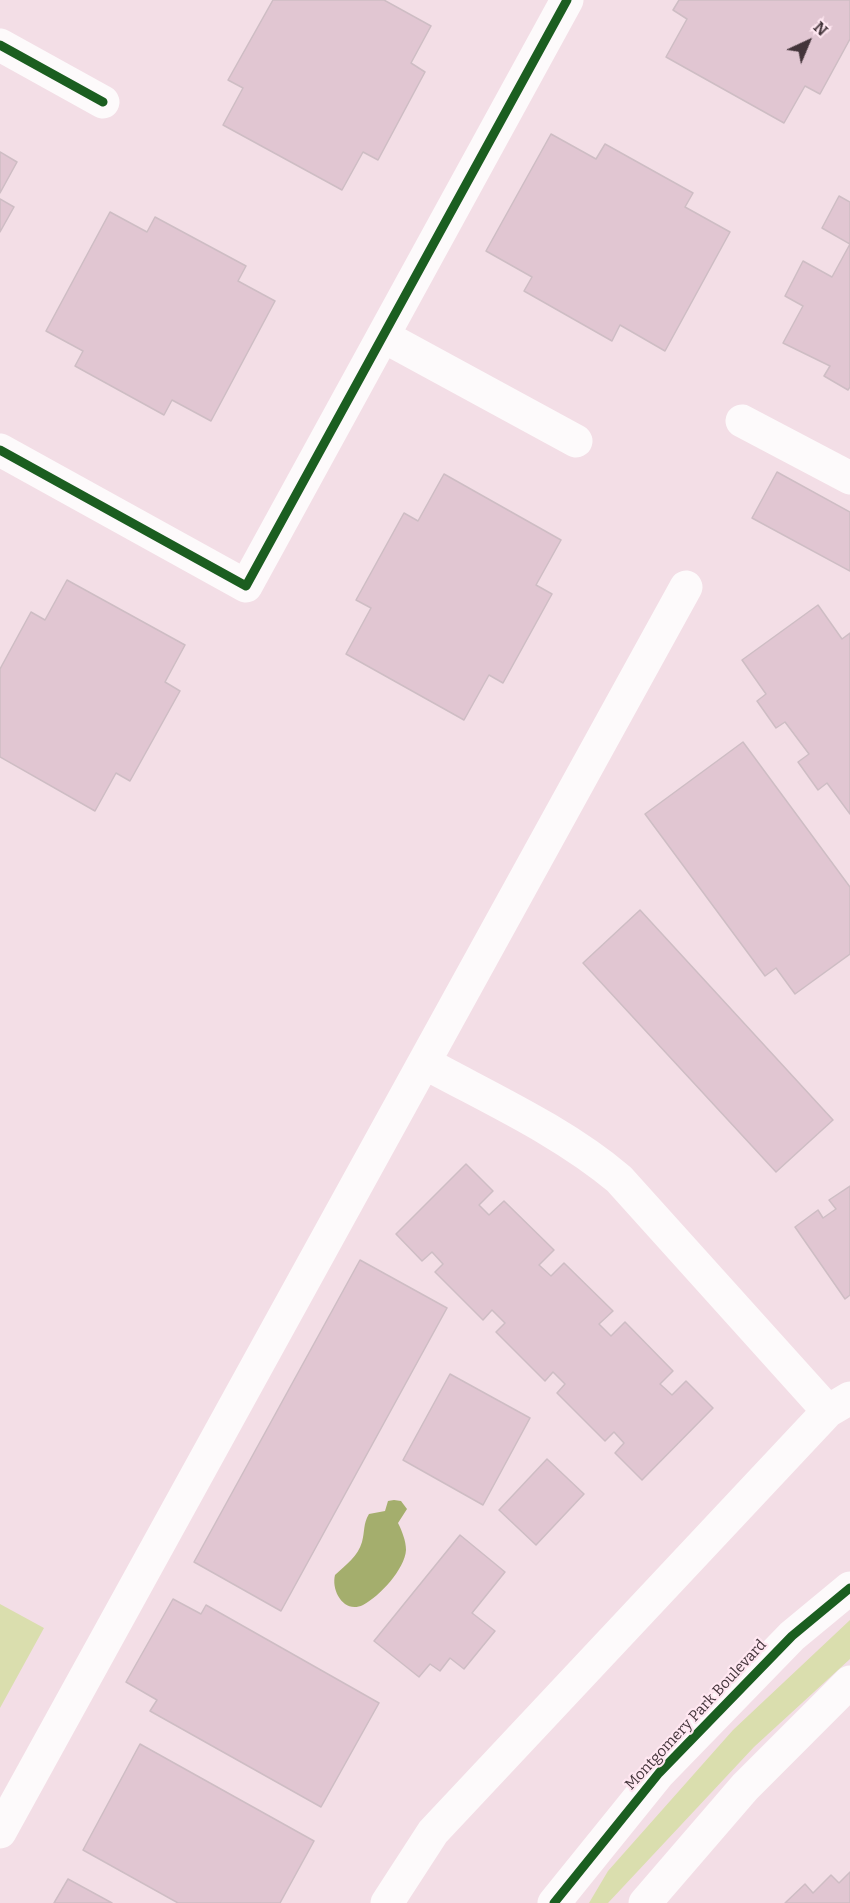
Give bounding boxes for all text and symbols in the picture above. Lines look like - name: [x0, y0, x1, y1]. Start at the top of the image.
- north arrow: [778, 12, 838, 72]
- text: N: [810, 18, 832, 40]
- street label: Montgomery Park Boulevard: [622, 1636, 770, 1794]

